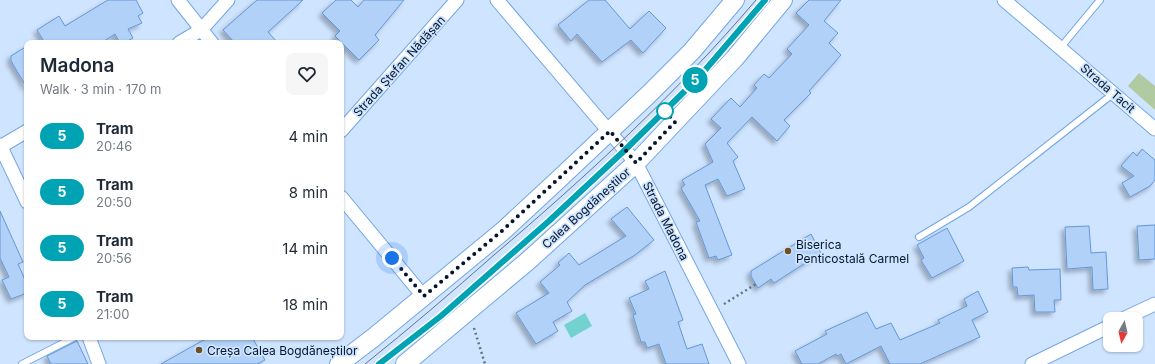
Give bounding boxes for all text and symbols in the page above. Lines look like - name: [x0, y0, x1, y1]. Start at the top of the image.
- street label: Strada Ștefan Nădășan: [350, 13, 448, 119]
- button: heart: [286, 53, 328, 95]
- text: Madona: [40, 54, 114, 77]
- street label: Strada Tacit: [1078, 60, 1138, 116]
- line badge: 5: [682, 67, 708, 93]
- text: 5: [691, 71, 699, 88]
- text: Walk · 3 min · 170 m: [40, 81, 161, 97]
- unlabelled marker: [656, 102, 674, 120]
- text: Tram: [96, 119, 133, 138]
- text: 5: [58, 127, 66, 144]
- text: 4 min: [288, 127, 328, 146]
- text: 20:46: [96, 138, 132, 154]
- street label: Calea Bogdăneștilor: [539, 164, 634, 252]
- text: Tram: [96, 175, 133, 194]
- street label: Strada Madona: [640, 179, 692, 263]
- text: 5: [58, 183, 66, 200]
- text: 8 min: [289, 183, 328, 202]
- text: 20:50: [96, 194, 132, 210]
- text: Tram: [96, 231, 133, 250]
- place label: Biserica Penticostală Carmel: [796, 237, 909, 266]
- text: 5: [58, 239, 66, 256]
- text: 14 min: [282, 239, 328, 258]
- marker: Biserica Penticostală Carmel: [783, 246, 793, 256]
- your location: [382, 248, 402, 268]
- text: 20:56: [96, 250, 132, 266]
- text: Tram: [96, 287, 133, 306]
- text: 5: [58, 295, 66, 312]
- text: 18 min: [283, 295, 328, 314]
- text: 21:00: [96, 306, 129, 322]
- north arrow: [1103, 312, 1143, 352]
- map controls: [1103, 312, 1143, 352]
- place label: Creșa Calea Bogdăneștilor: [207, 343, 358, 358]
- marker: Creșa Calea Bogdăneștilor: [194, 345, 204, 355]

